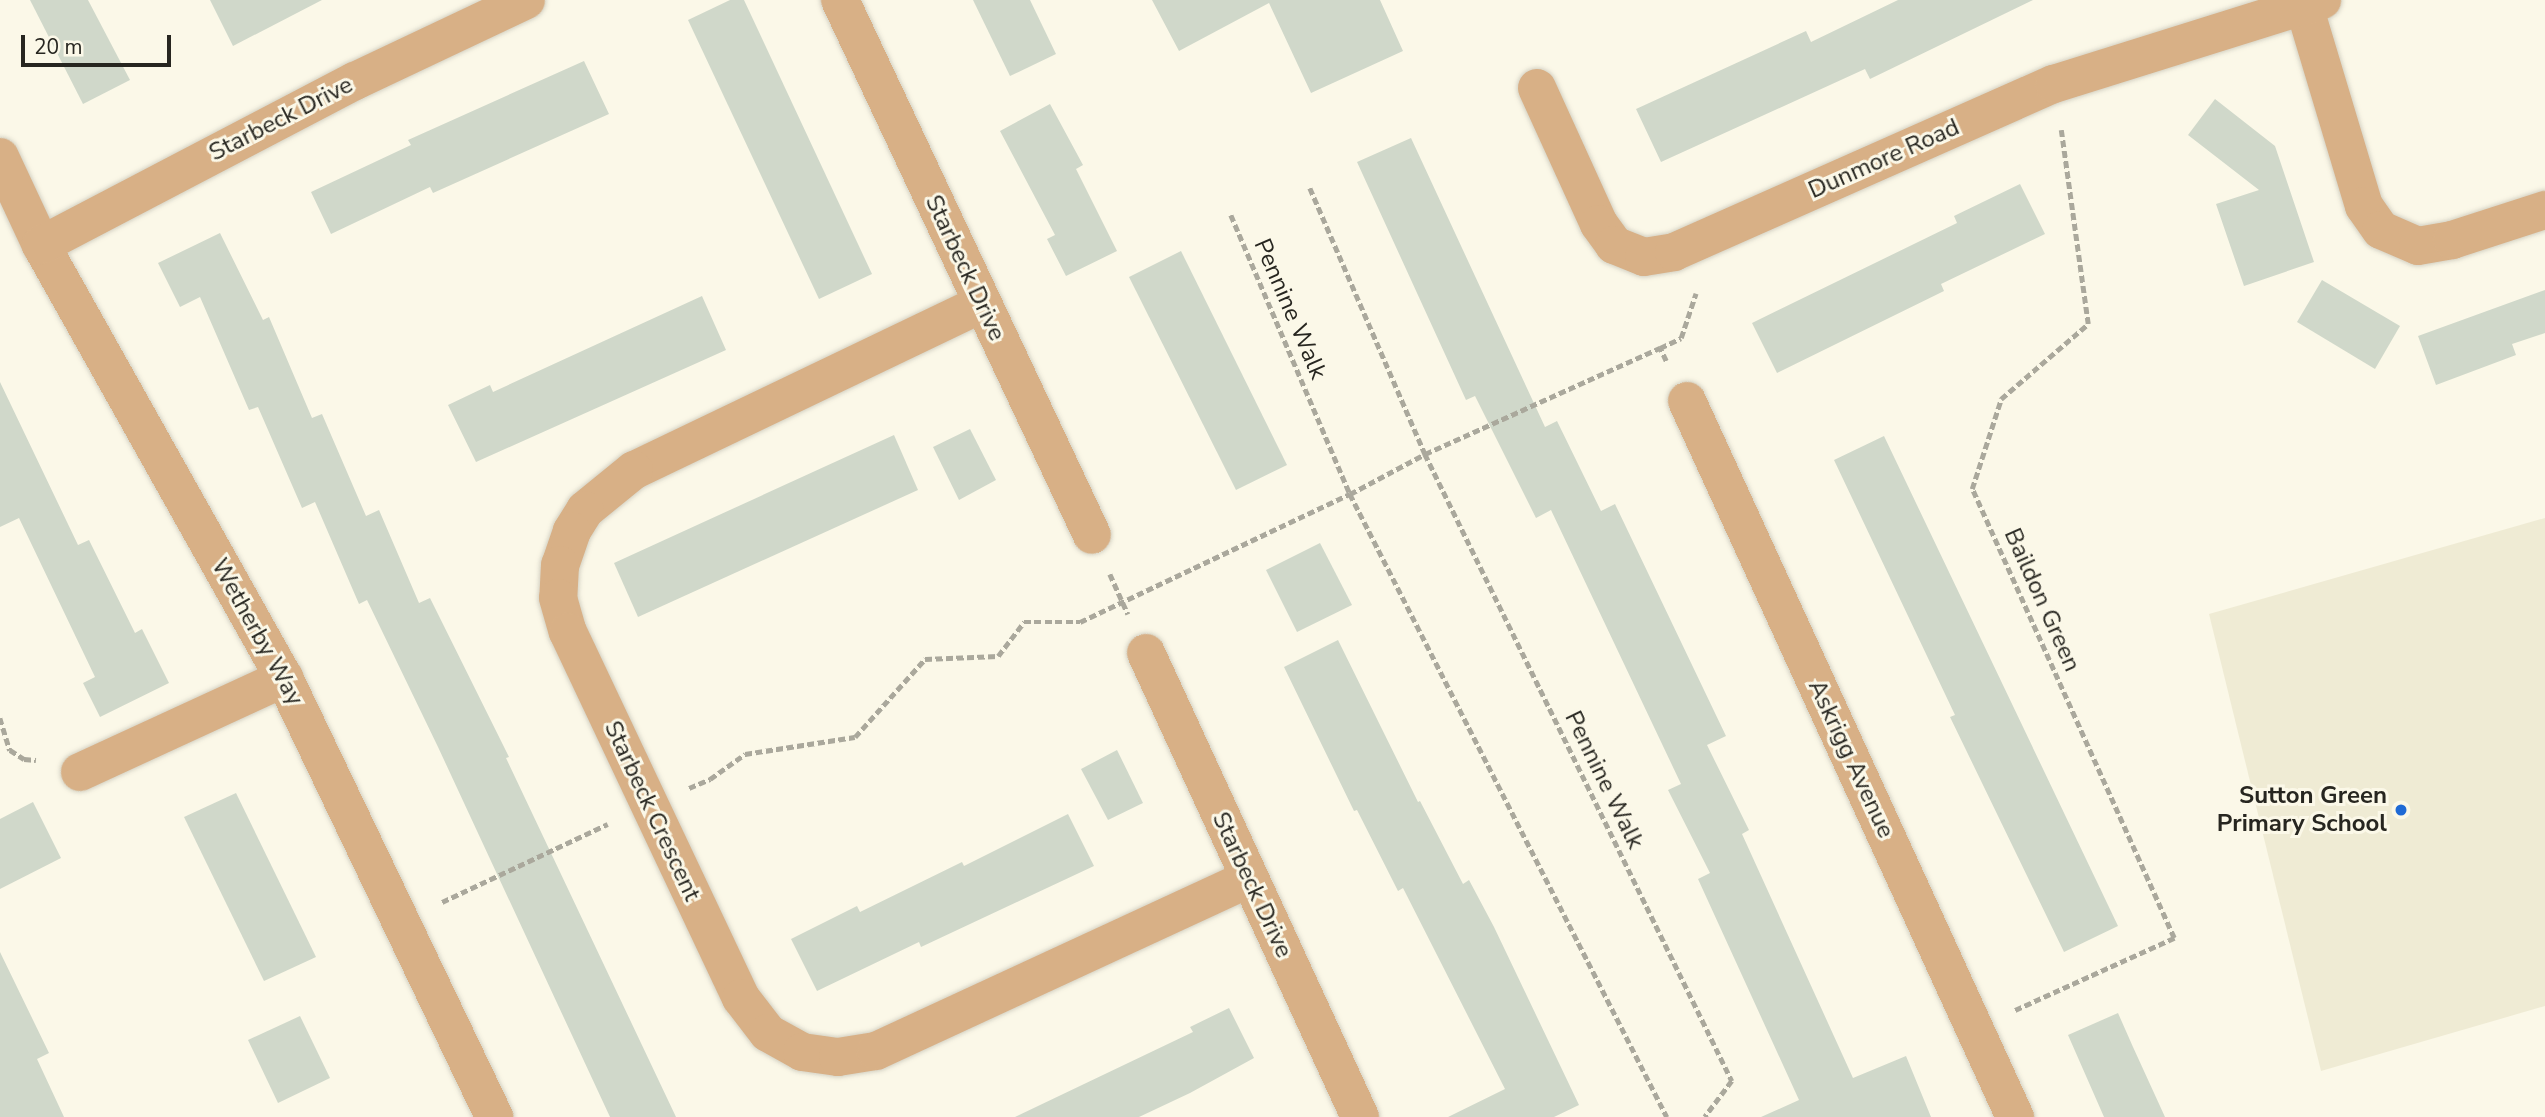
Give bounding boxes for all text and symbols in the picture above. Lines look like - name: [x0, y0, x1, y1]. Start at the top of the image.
- scale bar: [24, 21, 175, 65]
- text: 20 m: [34, 33, 83, 61]
- street label: Starbeck Drive: [204, 70, 358, 168]
- street label: Dunmore Road: [1804, 113, 1964, 205]
- street label: Starbeck Drive: [919, 191, 1011, 345]
- street label: Pennine Walk: [1247, 234, 1333, 384]
- street label: Baildon Green: [1998, 524, 2086, 676]
- street label: Wetherby Way: [205, 554, 309, 710]
- street label: Askrigg Avenue: [1802, 675, 1900, 843]
- street label: Pennine Walk: [1558, 706, 1650, 854]
- street label: Starbeck Crescent: [598, 717, 706, 905]
- place label: Sutton Green Primary School: [2217, 782, 2387, 838]
- marker: Sutton Green Primary School: [2393, 802, 2409, 818]
- street label: Starbeck Drive: [1206, 808, 1298, 962]

